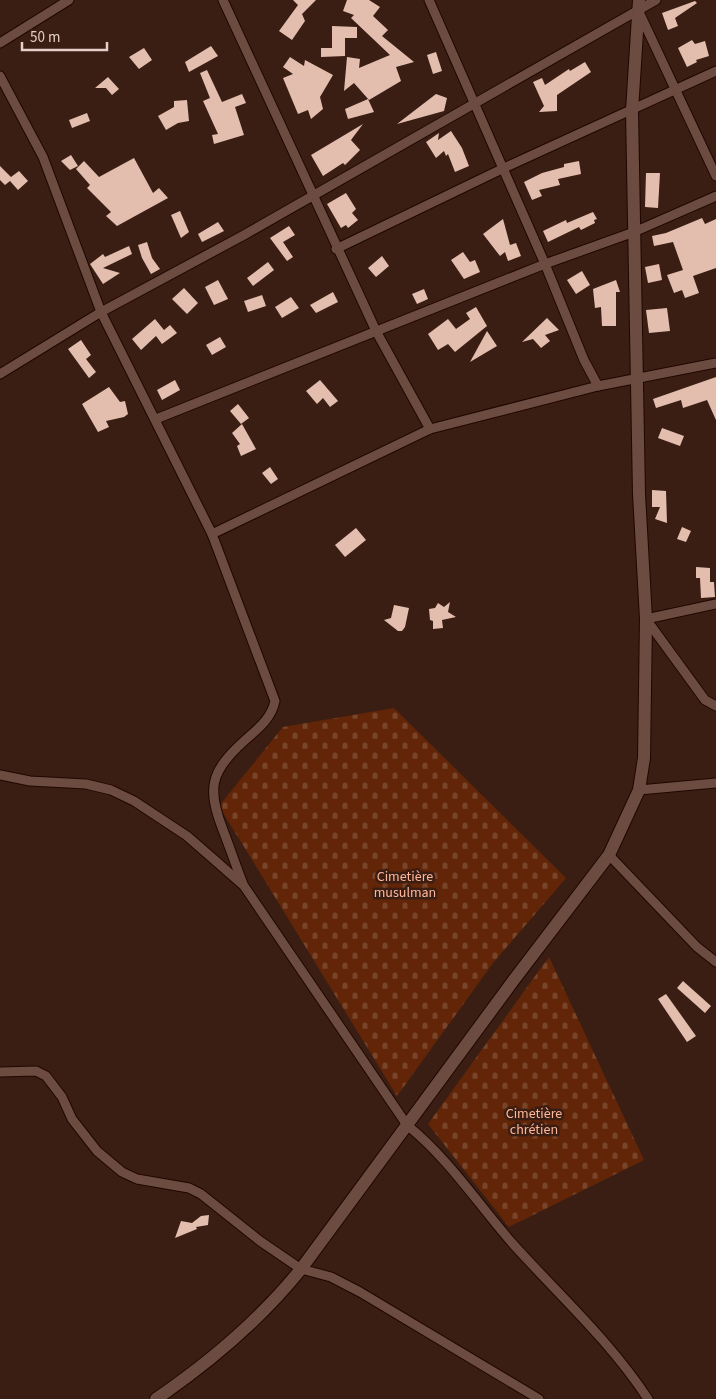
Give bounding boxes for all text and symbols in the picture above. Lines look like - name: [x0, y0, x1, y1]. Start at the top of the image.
- scale bar: [22, 20, 108, 52]
- text: 50 m: [30, 27, 60, 48]
- park label: Cimetière musulman: [374, 867, 436, 903]
- park label: Cimetière chrétien: [506, 1104, 562, 1140]

